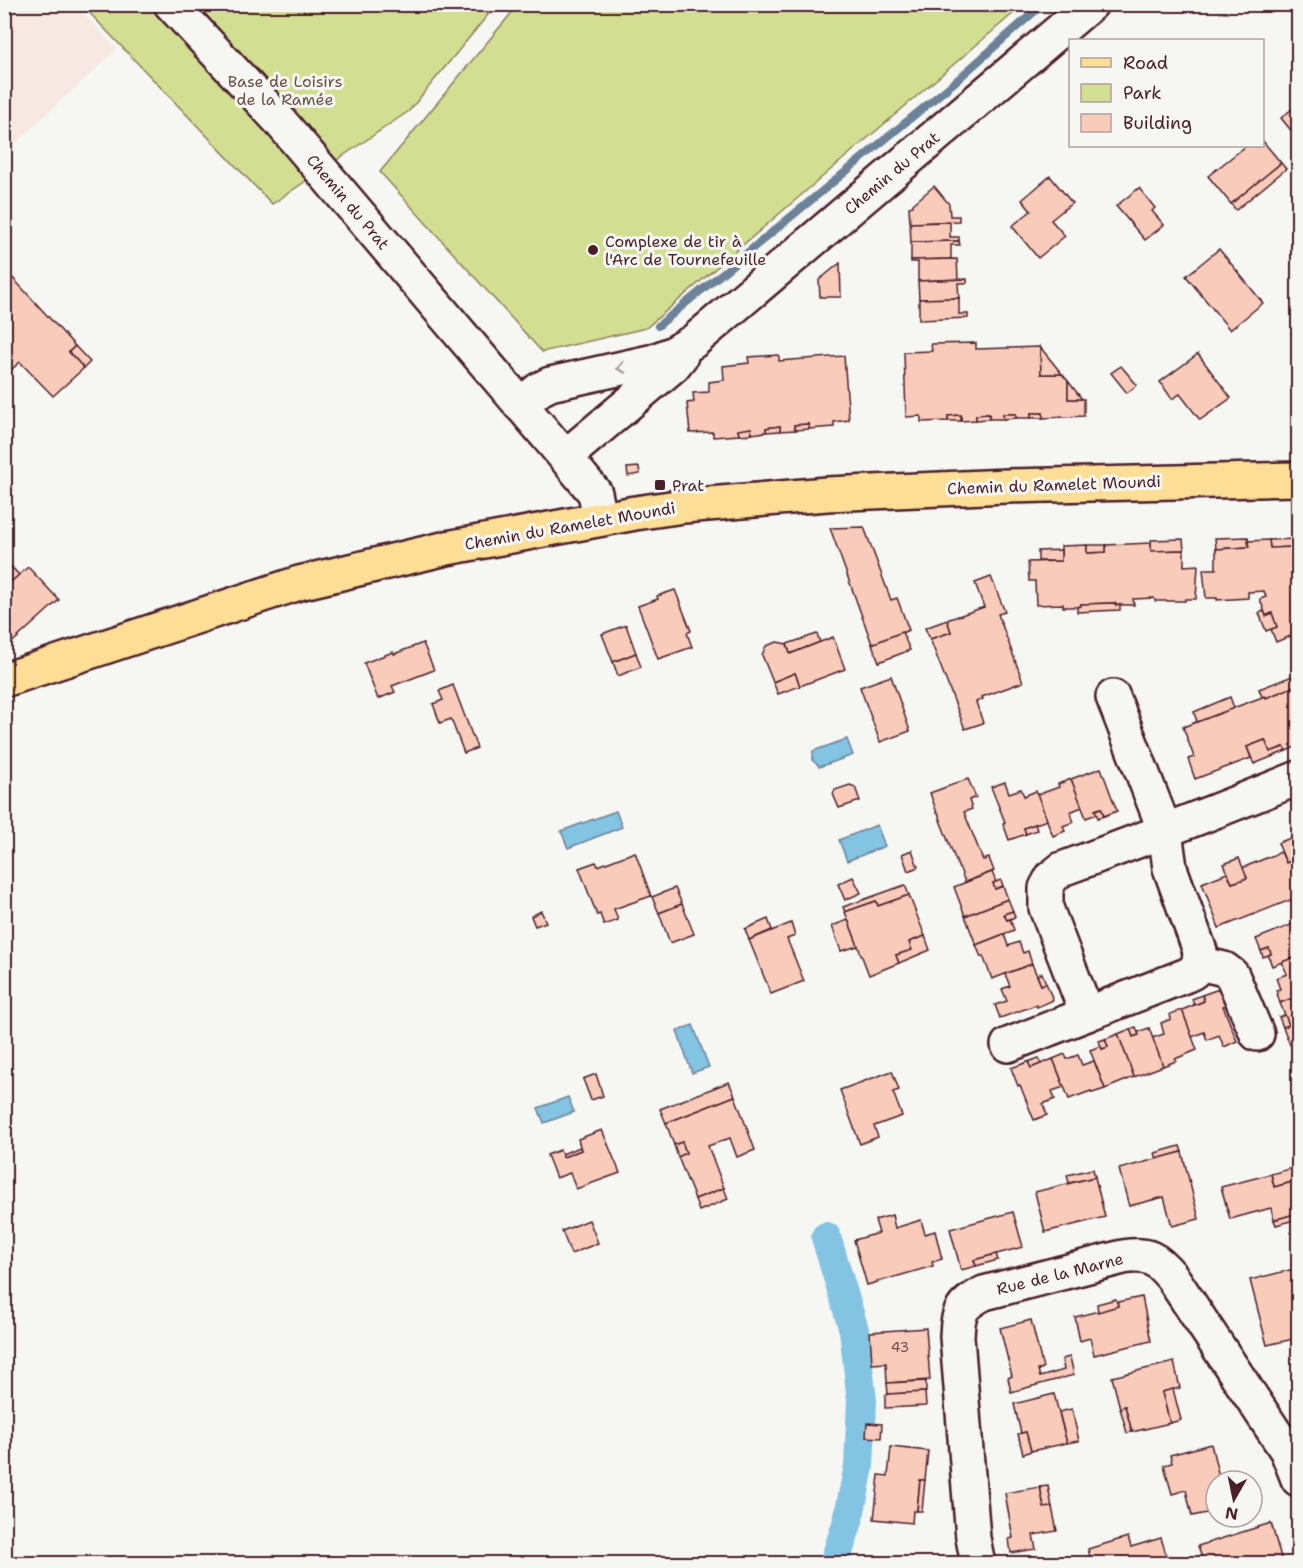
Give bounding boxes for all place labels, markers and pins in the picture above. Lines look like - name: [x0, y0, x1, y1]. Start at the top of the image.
- place label: Complexe de tir à l'Arc de Tournefeuille: [605, 231, 766, 270]
- marker: Complexe de tir à l'Arc de Tournefeuille: [586, 243, 600, 257]
- place label: Prat: [672, 475, 704, 496]
- marker: Prat: [653, 478, 667, 492]

